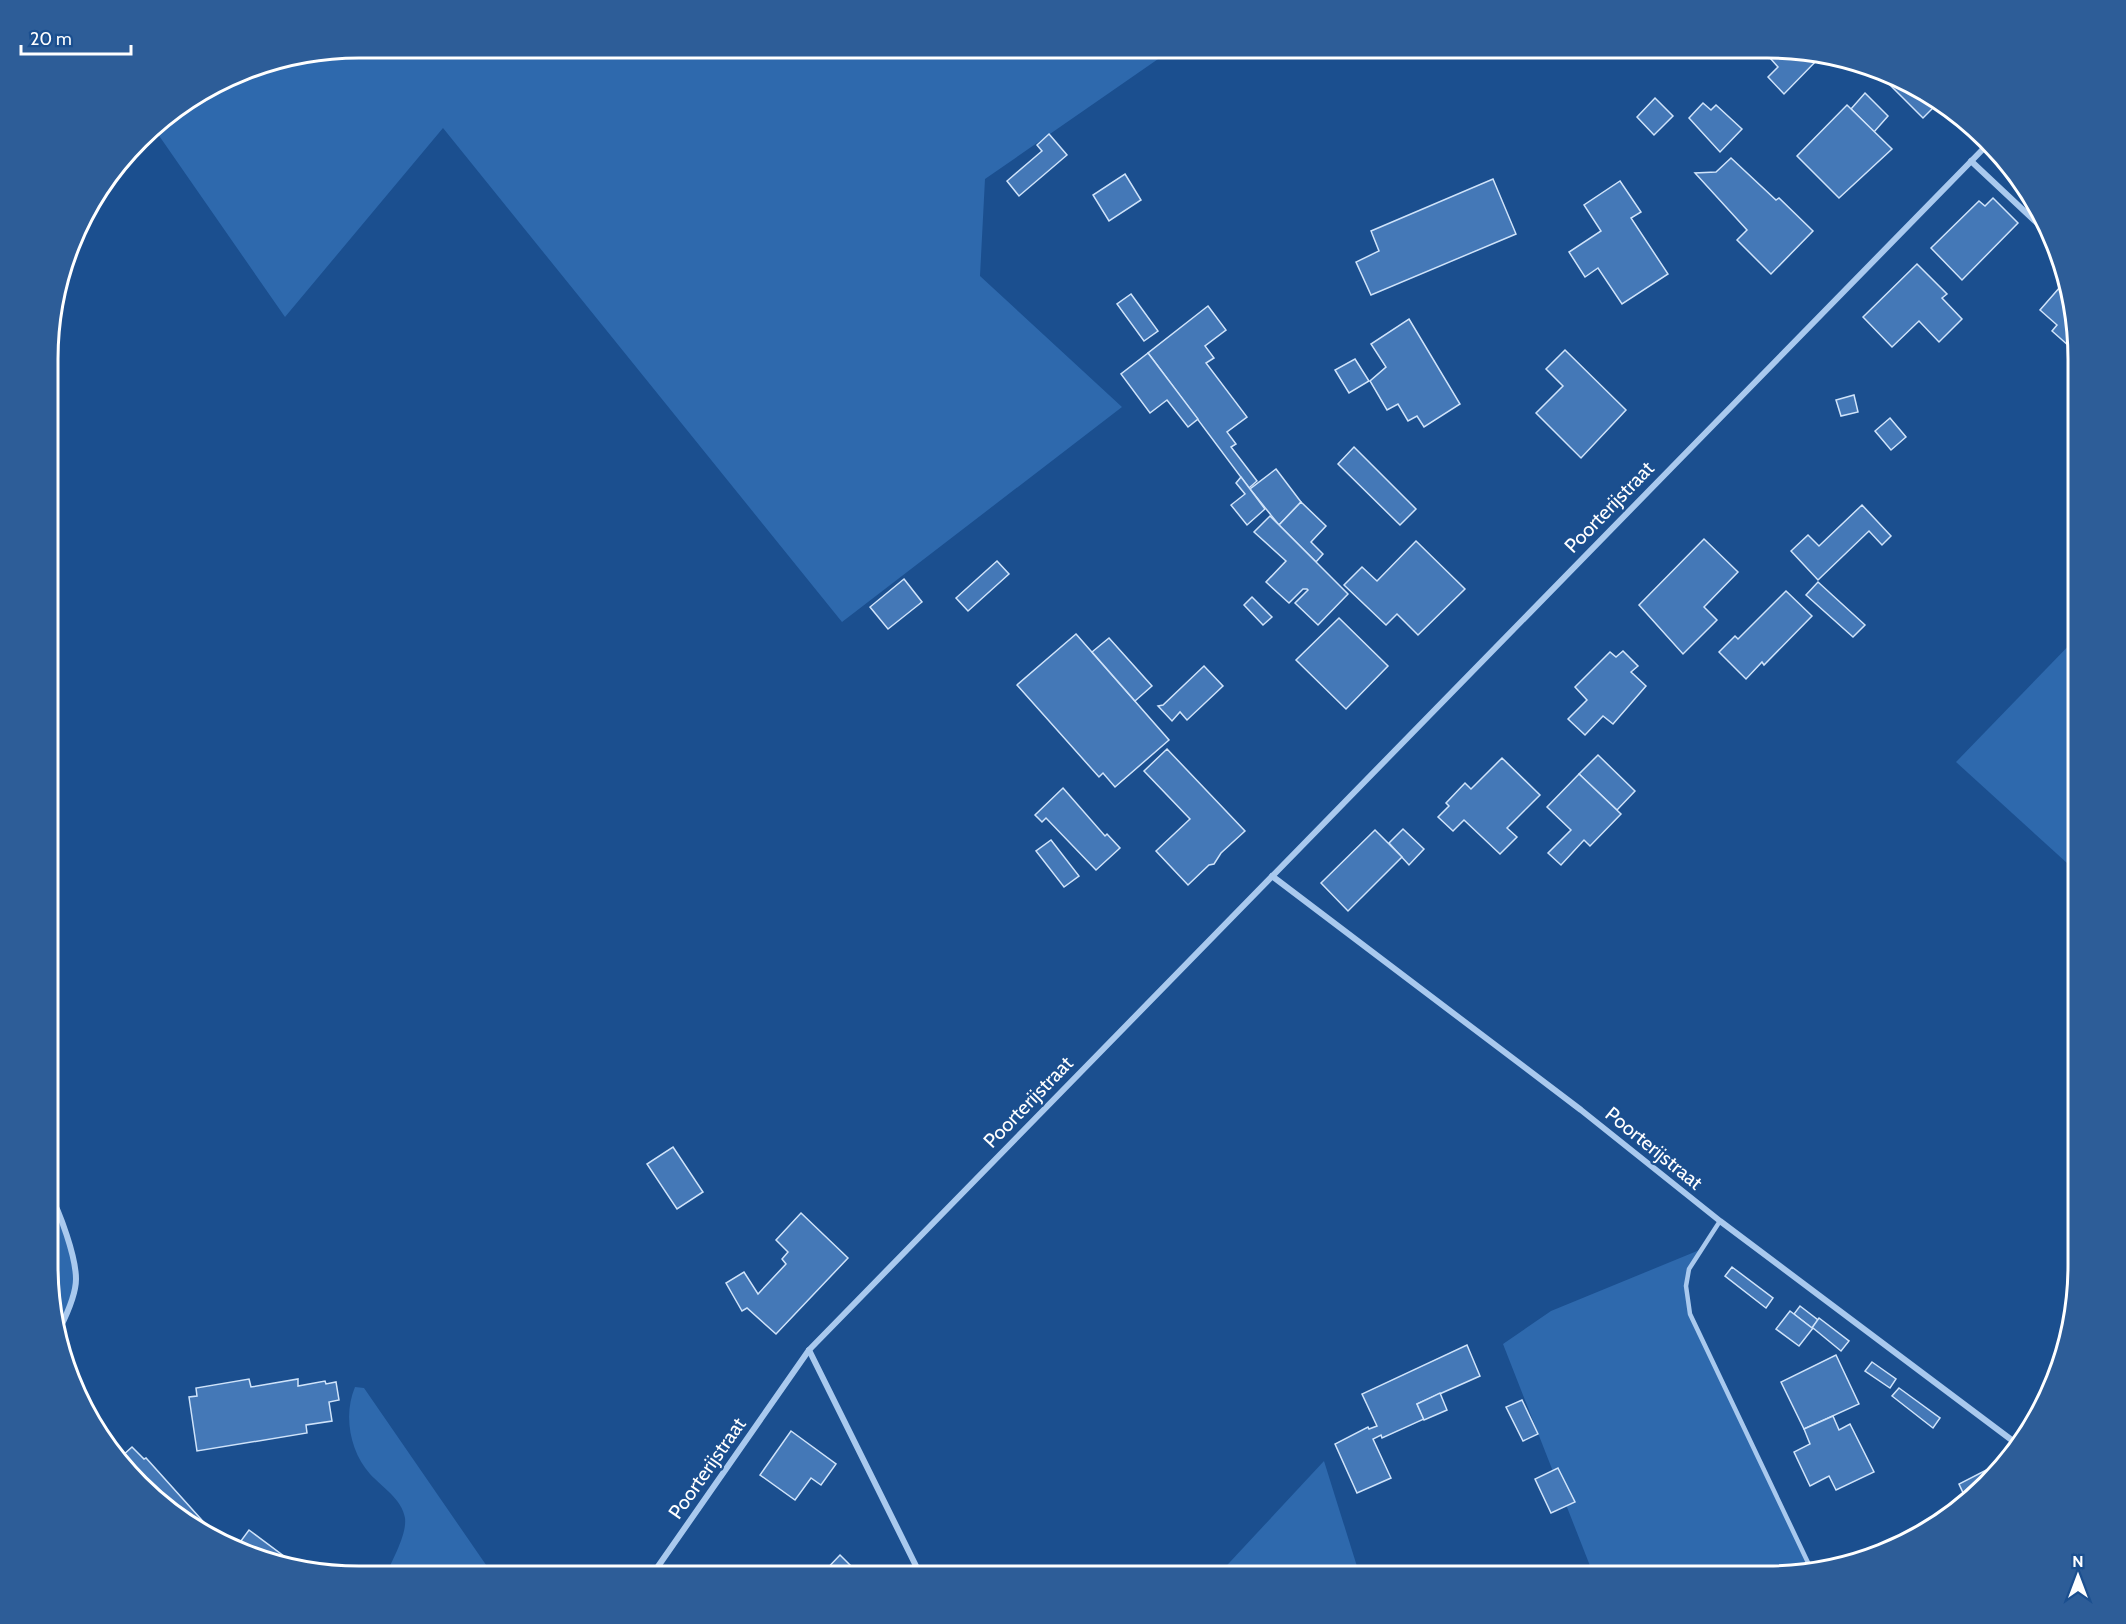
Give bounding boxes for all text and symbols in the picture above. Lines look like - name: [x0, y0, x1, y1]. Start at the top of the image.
- scale bar: [21, 18, 130, 56]
- text: 20 m: [30, 28, 72, 50]
- street label: Poorterijstraat: [1559, 456, 1659, 558]
- street label: Poorterijstraat: [978, 1051, 1078, 1153]
- street label: Poorterijstraat: [1601, 1102, 1708, 1195]
- street label: Poorterijstraat: [663, 1413, 751, 1523]
- north arrow: [2048, 1546, 2108, 1606]
- text: N: [2072, 1552, 2084, 1571]

